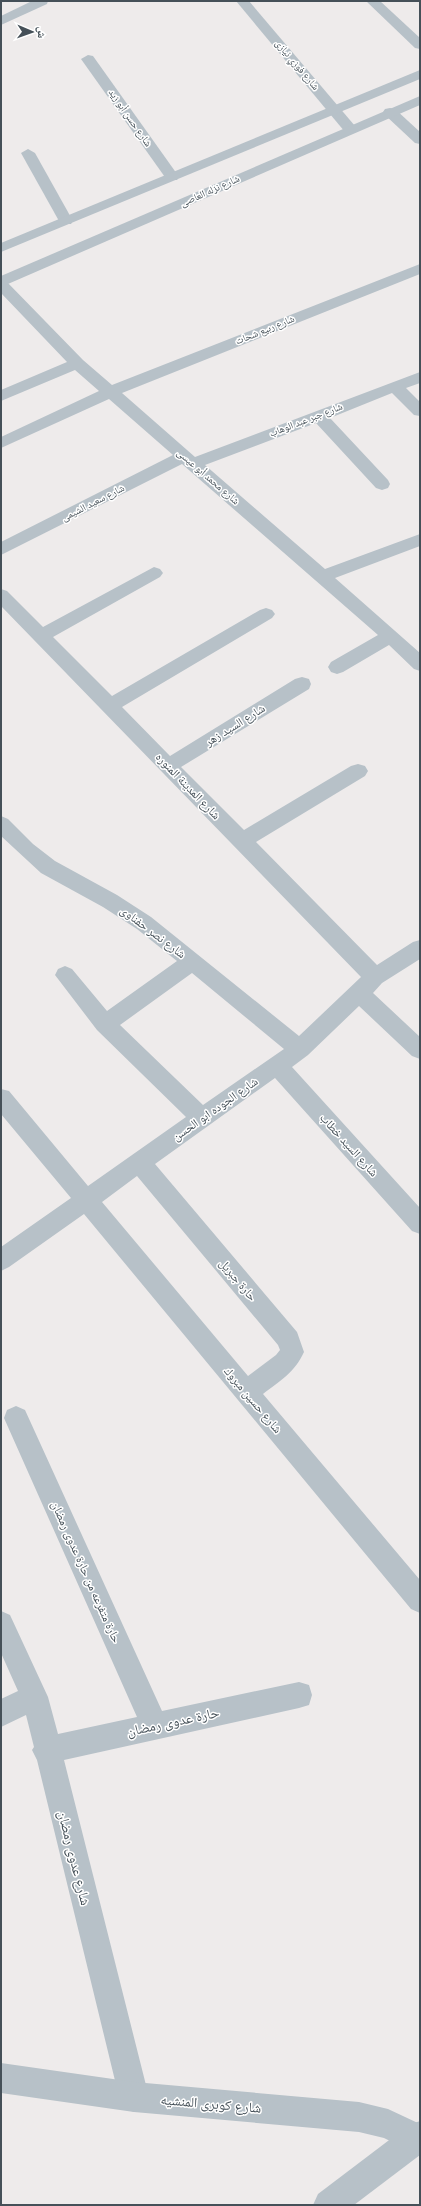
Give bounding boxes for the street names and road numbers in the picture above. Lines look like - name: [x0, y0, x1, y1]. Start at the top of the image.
- street label: شارع فوزي نيازى: [271, 37, 323, 94]
- street label: شارع حسن أبو زيد: [105, 86, 155, 150]
- street label: شارع نزله العاصى: [178, 172, 242, 210]
- street label: شارع ربيع شحات: [233, 312, 297, 348]
- street label: شارع جبر عبد الوهاب: [267, 399, 345, 440]
- street label: شارع محمد أبو عيسى: [174, 446, 243, 508]
- street label: شارع سعيد الشيمى: [59, 481, 127, 525]
- street label: شارع السيد زهر: [201, 700, 268, 750]
- street label: شارع المدينة المنوره: [152, 749, 224, 823]
- street label: شارع نصر حفناوى: [117, 902, 189, 962]
- street label: شارع الجوده ابو الحسن: [169, 1073, 261, 1145]
- street label: شارع السيد خطاب: [316, 1110, 382, 1180]
- street label: حارة جبريل: [216, 1256, 261, 1305]
- street label: شارع حسين مبروك: [221, 1363, 286, 1437]
- street label: حارة متفرعه من حارة عدوى رمضان: [48, 1499, 125, 1646]
- street label: حارة عدوى رمضان: [125, 1703, 221, 1741]
- street label: شارع عدوى رمضان: [53, 1809, 95, 1907]
- street label: شارع كوبرى المنشيه: [160, 2090, 262, 2118]

